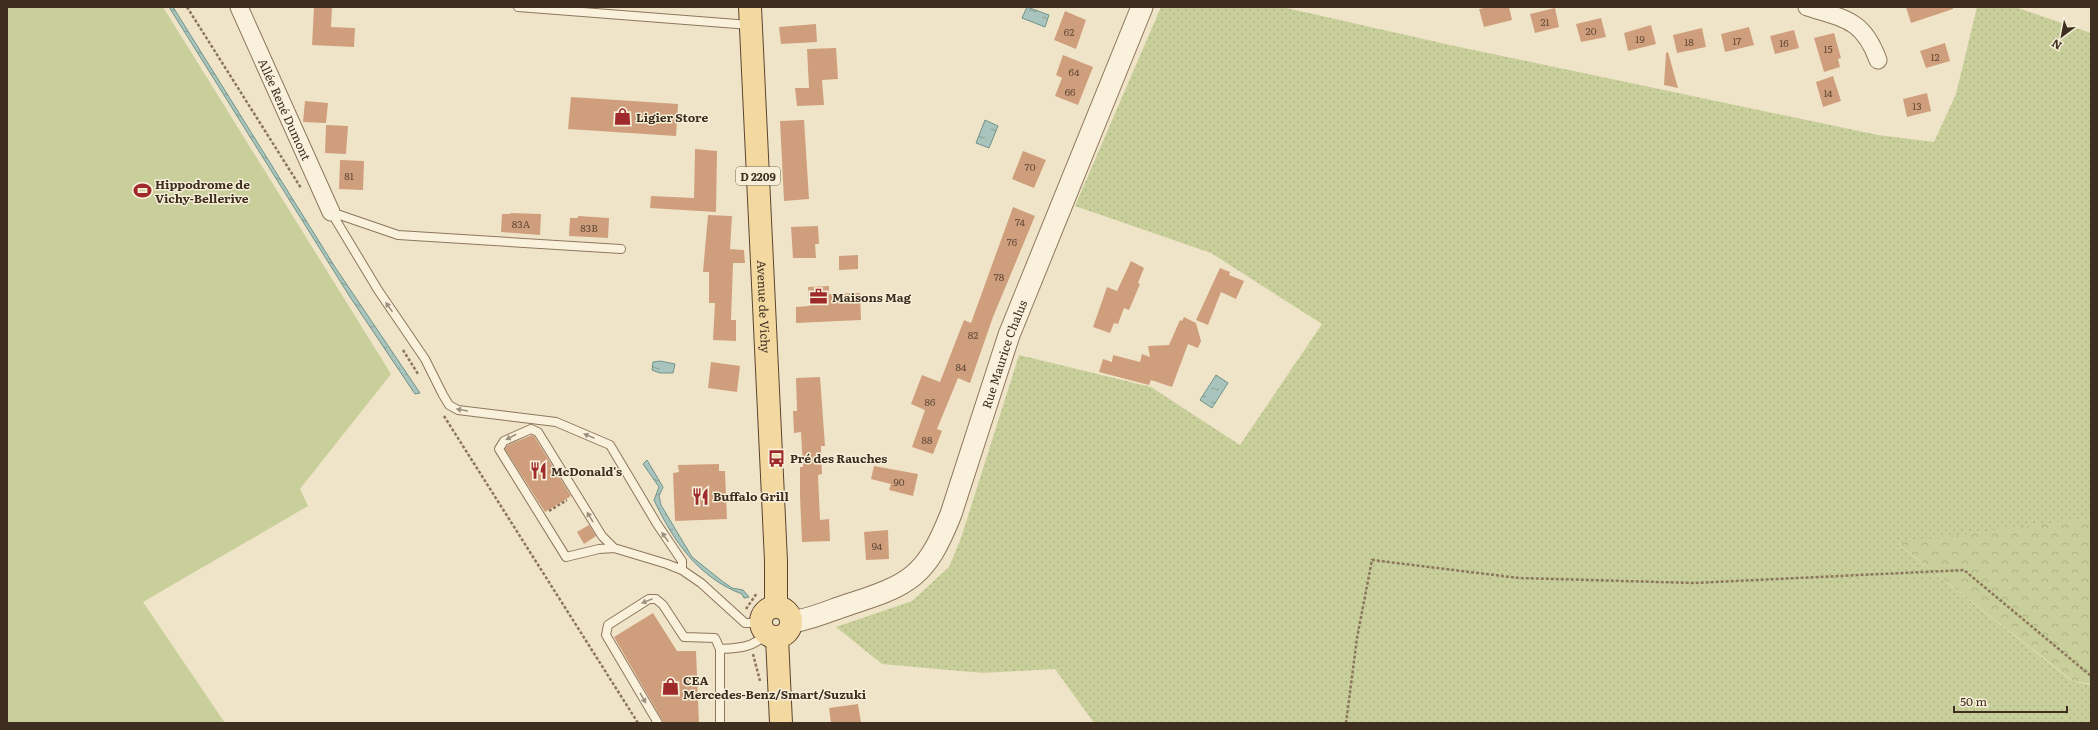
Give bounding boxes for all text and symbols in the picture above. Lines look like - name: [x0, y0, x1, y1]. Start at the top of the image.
- house number: 21: [1540, 14, 1550, 29]
- north arrow: [2042, 16, 2082, 56]
- house number: 20: [1586, 23, 1597, 38]
- house number: 62: [1064, 24, 1074, 39]
- house number: 19: [1635, 31, 1645, 46]
- house number: 17: [1733, 33, 1741, 48]
- house number: 18: [1684, 34, 1694, 49]
- house number: 16: [1779, 35, 1789, 50]
- text: N: [2048, 36, 2064, 55]
- house number: 15: [1823, 41, 1833, 56]
- house number: 12: [1930, 49, 1940, 64]
- street label: Allée René Dumont: [254, 55, 316, 163]
- house number: 64: [1069, 64, 1080, 79]
- house number: 66: [1065, 84, 1076, 99]
- house number: 14: [1823, 85, 1833, 100]
- house number: 13: [1912, 98, 1922, 113]
- shop icon: Ligier Store: [613, 107, 633, 127]
- place label: Ligier Store: [636, 108, 708, 126]
- house number: 70: [1025, 159, 1036, 174]
- road number: D 2209: [736, 167, 780, 185]
- house number: 81: [344, 168, 354, 183]
- place label: Hippodrome de Vichy-Bellerive: [155, 175, 250, 207]
- sports icon: Hippodrome de Vichy-Bellerive: [132, 181, 152, 201]
- house number: 74: [1015, 214, 1025, 229]
- house number: 83A: [512, 216, 531, 231]
- house number: 83B: [580, 220, 598, 235]
- house number: 76: [1007, 234, 1018, 249]
- street label: Avenue de Vichy: [753, 260, 775, 354]
- house number: 78: [994, 269, 1005, 284]
- office icon: Maisons Mag: [809, 287, 829, 307]
- place label: Maisons Mag: [832, 288, 912, 306]
- street label: Rue Maurice Chalus: [977, 297, 1032, 411]
- one-way arrow: [385, 302, 393, 312]
- house number: 82: [968, 327, 978, 342]
- house number: 84: [955, 359, 967, 374]
- house number: 86: [925, 394, 936, 409]
- one-way arrow: [456, 407, 469, 413]
- house number: 88: [921, 432, 933, 447]
- one-way arrow: [583, 433, 594, 439]
- one-way arrow: [505, 434, 516, 441]
- bus stop icon: Pré des Rauches: [767, 448, 787, 468]
- place label: Pré des Rauches: [790, 449, 887, 467]
- restaurant icon: McDonald's: [528, 461, 548, 481]
- place label: McDonald's: [551, 462, 622, 480]
- house number: 90: [893, 474, 905, 489]
- restaurant icon: Buffalo Grill: [690, 486, 710, 506]
- place label: Buffalo Grill: [713, 487, 789, 505]
- one-way arrow: [587, 511, 594, 523]
- one-way arrow: [661, 531, 669, 542]
- house number: 94: [872, 538, 883, 553]
- one-way arrow: [641, 599, 653, 605]
- place label: CEA Mercedes-Benz/Smart/Suzuki: [683, 671, 867, 703]
- shop icon: CEA Mercedes-Benz/Smart/Suzuki: [660, 677, 680, 697]
- scale bar: [1954, 688, 2067, 714]
- one-way arrow: [640, 692, 647, 704]
- text: 50 m: [1960, 692, 1987, 710]

